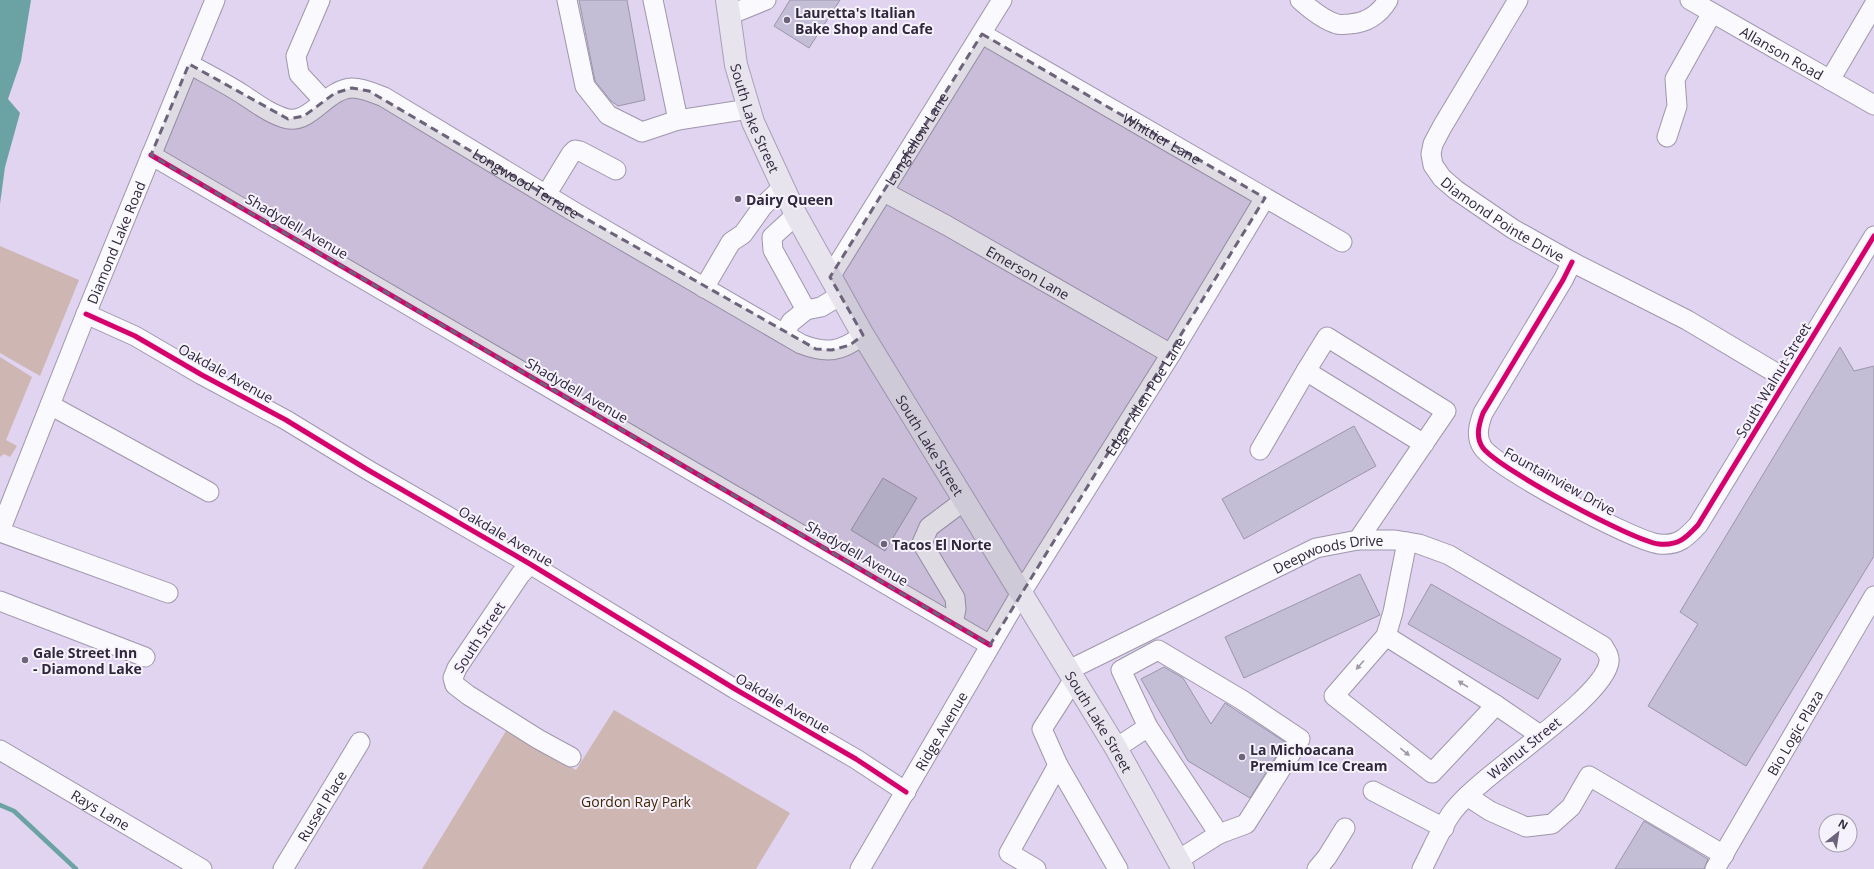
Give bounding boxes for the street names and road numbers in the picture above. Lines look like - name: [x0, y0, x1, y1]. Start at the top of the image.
- street label: Allanson Road: [1737, 21, 1827, 84]
- street label: South Lake Street: [727, 61, 784, 175]
- street label: Longfellow Lane: [880, 88, 952, 189]
- street label: Whittier Lane: [1119, 108, 1205, 168]
- street label: Longwood Terrace: [469, 143, 583, 222]
- street label: Diamond Pointe Drive: [1437, 172, 1568, 266]
- street label: Diamond Lake Road: [82, 178, 149, 306]
- street label: Shadydell Avenue: [242, 189, 352, 263]
- street label: Emerson Lane: [983, 241, 1073, 304]
- street label: South Walnut Street: [1731, 319, 1815, 441]
- street label: Edgar Allen Poe Lane: [1100, 333, 1189, 459]
- street label: Oakdale Avenue: [175, 339, 277, 407]
- street label: Shadydell Avenue: [522, 353, 632, 427]
- street label: South Lake Street: [892, 391, 969, 499]
- street label: Fountainview Drive: [1501, 442, 1619, 520]
- street label: Oakdale Avenue: [455, 501, 557, 571]
- street label: Shadydell Avenue: [802, 516, 912, 590]
- street label: Deepwoods Drive: [1269, 530, 1384, 577]
- street label: South Street: [449, 598, 509, 676]
- street label: South Lake Street: [1061, 667, 1137, 776]
- street label: Oakdale Avenue: [732, 668, 834, 738]
- street label: Bio Logic Plaza: [1762, 686, 1827, 779]
- street label: Ridge Avenue: [910, 688, 971, 774]
- street label: Walnut Street: [1483, 713, 1565, 783]
- street label: Russel Place: [293, 766, 350, 845]
- street label: Rays Lane: [68, 785, 134, 834]

